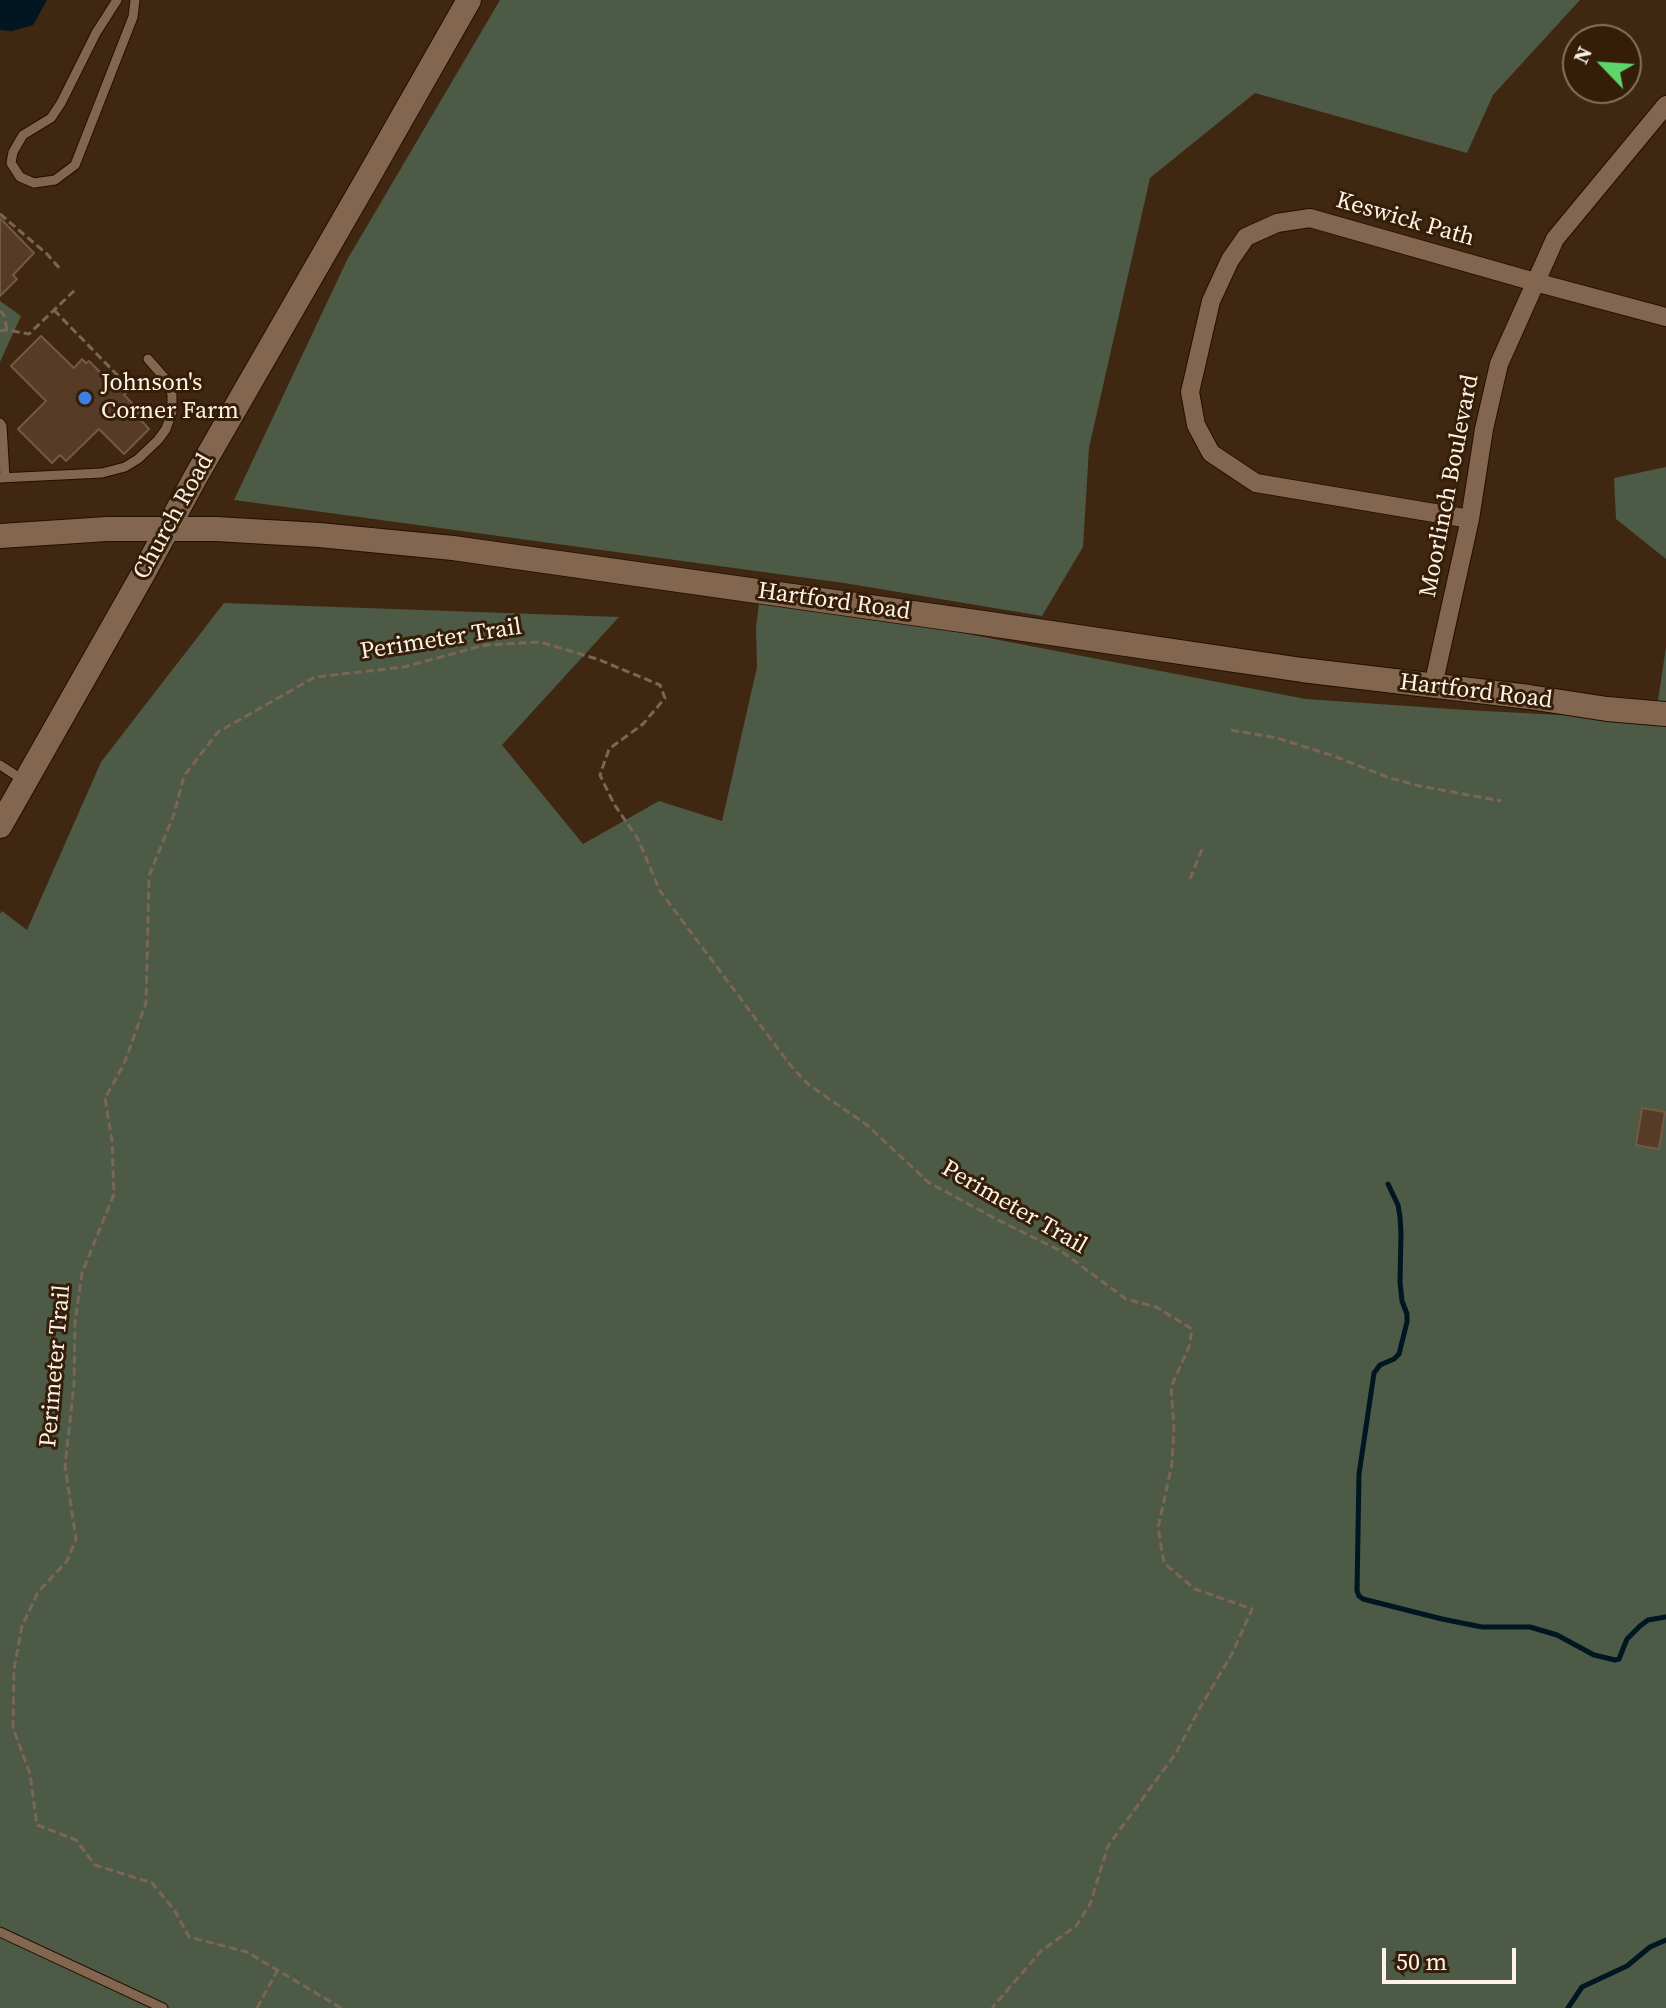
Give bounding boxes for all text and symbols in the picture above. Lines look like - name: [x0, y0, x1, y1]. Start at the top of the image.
- north arrow: [1562, 24, 1642, 104]
- text: N: [1565, 41, 1599, 68]
- street label: Keswick Path: [1333, 187, 1477, 253]
- place label: Johnson's Corner Farm: [101, 370, 239, 426]
- street label: Moorlinch Boulevard: [1414, 372, 1486, 600]
- marker: Johnson's Corner Farm: [76, 389, 94, 407]
- street label: Church Road: [128, 449, 220, 585]
- street label: Hartford Road: [756, 577, 912, 627]
- street label: Perimeter Trail: [358, 613, 524, 667]
- street label: Hartford Road: [1398, 668, 1554, 716]
- street label: Perimeter Trail: [936, 1155, 1092, 1261]
- street label: Perimeter Trail: [35, 1284, 77, 1448]
- scale bar: [1386, 1932, 1520, 1982]
- text: 50 m: [1396, 1945, 1447, 1978]

